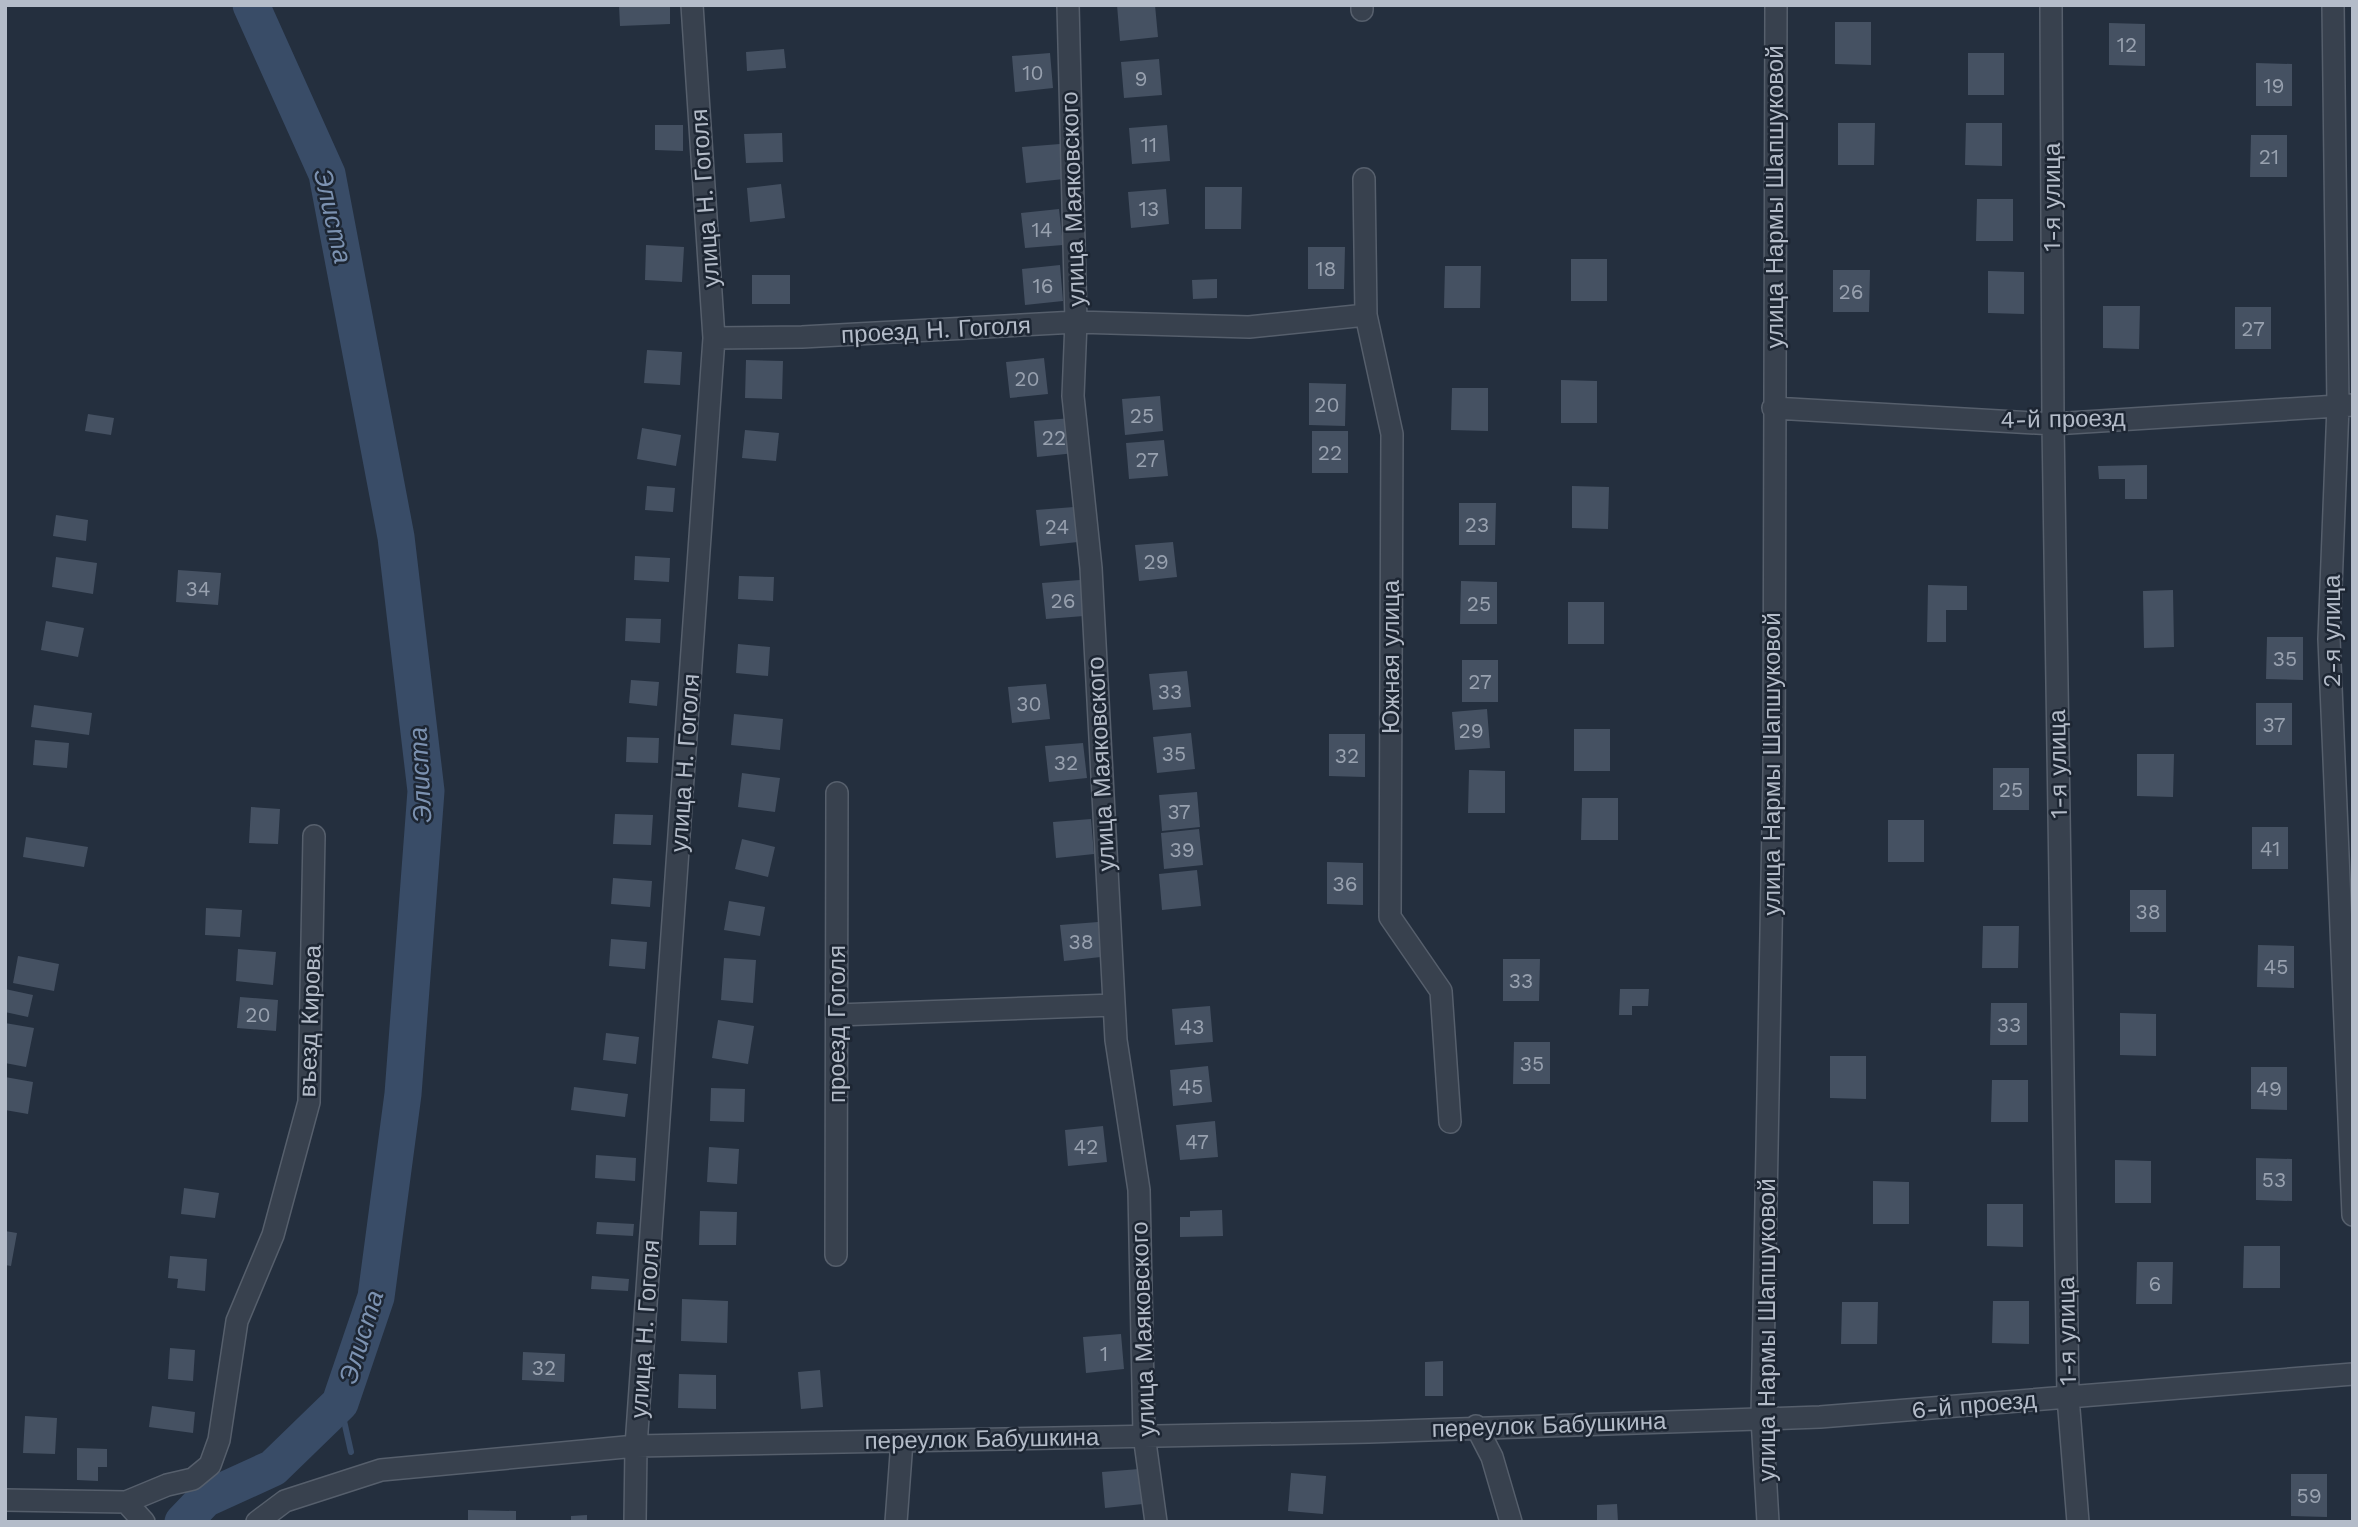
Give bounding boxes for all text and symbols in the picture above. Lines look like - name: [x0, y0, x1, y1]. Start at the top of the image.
- house number: 12: [2117, 32, 2137, 57]
- street label: улица Нармы Шапшуковой: [1761, 45, 1789, 349]
- house number: 10: [1022, 60, 1044, 85]
- house number: 9: [1135, 66, 1147, 91]
- house number: 19: [2263, 73, 2285, 98]
- street label: улица Маяковского: [1055, 91, 1091, 307]
- street label: улица Н. Гоголя: [685, 108, 725, 288]
- house number: 11: [1141, 132, 1157, 157]
- street label: 1-я улица: [2038, 142, 2066, 251]
- house number: 21: [2259, 144, 2279, 169]
- water label: Элиста: [308, 166, 358, 266]
- house number: 13: [1139, 196, 1159, 221]
- house number: 14: [1031, 217, 1053, 242]
- house number: 18: [1315, 256, 1337, 281]
- house number: 16: [1033, 273, 1053, 298]
- house number: 26: [1838, 279, 1864, 304]
- street label: проезд Н. Гоголя: [840, 311, 1032, 349]
- house number: 27: [2241, 316, 2265, 341]
- house number: 20: [1014, 366, 1040, 391]
- house number: 20: [1314, 392, 1340, 417]
- house number: 25: [1130, 403, 1154, 428]
- street label: 4-й проезд: [2000, 404, 2126, 434]
- house number: 22: [1042, 425, 1066, 450]
- house number: 22: [1318, 440, 1342, 465]
- house number: 27: [1135, 447, 1159, 472]
- house number: 23: [1465, 512, 1489, 537]
- house number: 24: [1045, 514, 1069, 539]
- house number: 29: [1143, 549, 1169, 574]
- street label: 2-я улица: [2318, 574, 2346, 687]
- house number: 34: [185, 576, 211, 601]
- street label: Южная улица: [1377, 579, 1405, 734]
- house number: 26: [1050, 588, 1076, 613]
- house number: 25: [1467, 591, 1491, 616]
- street label: улица Нармы Шапшуковой: [1758, 612, 1786, 916]
- house number: 35: [2273, 646, 2297, 671]
- street label: улица Маяковского: [1081, 656, 1121, 872]
- house number: 27: [1468, 669, 1492, 694]
- street label: улица Н. Гоголя: [665, 673, 705, 853]
- house number: 33: [1158, 679, 1182, 704]
- house number: 30: [1016, 691, 1042, 716]
- street label: 1-я улица: [2043, 709, 2073, 819]
- house number: 37: [2262, 712, 2286, 737]
- house number: 29: [1458, 718, 1484, 743]
- water label: Элиста: [403, 726, 437, 824]
- house number: 35: [1162, 741, 1186, 766]
- house number: 32: [1335, 743, 1359, 768]
- house number: 32: [1054, 750, 1078, 775]
- house number: 25: [1999, 777, 2023, 802]
- house number: 37: [1167, 799, 1191, 824]
- house number: 41: [2260, 836, 2280, 861]
- house number: 39: [1169, 837, 1195, 862]
- house number: 36: [1332, 871, 1358, 896]
- house number: 38: [2135, 899, 2161, 924]
- house number: 38: [1068, 929, 1094, 954]
- street label: въезд Кирова: [293, 944, 327, 1098]
- street label: проезд Гоголя: [823, 945, 851, 1103]
- house number: 45: [2263, 954, 2289, 979]
- house number: 33: [1509, 968, 1533, 993]
- house number: 20: [245, 1002, 271, 1027]
- house number: 33: [1997, 1012, 2021, 1037]
- house number: 43: [1179, 1014, 1205, 1039]
- house number: 35: [1520, 1051, 1544, 1076]
- house number: 45: [1178, 1074, 1204, 1099]
- house number: 49: [2256, 1076, 2282, 1101]
- house number: 47: [1185, 1129, 1209, 1154]
- house number: 42: [1073, 1134, 1099, 1159]
- house number: 53: [2262, 1167, 2286, 1192]
- street label: улица Нармы Шапшуковой: [1753, 1178, 1781, 1482]
- street label: улица Маяковского: [1125, 1221, 1161, 1437]
- street label: улица Н. Гоголя: [625, 1239, 665, 1419]
- house number: 6: [2149, 1271, 2161, 1296]
- street label: 1-я улица: [2052, 1276, 2082, 1386]
- water label: Элиста: [333, 1287, 389, 1387]
- house number: 1: [1100, 1341, 1108, 1366]
- house number: 32: [532, 1355, 556, 1380]
- street label: 6-й проезд: [1910, 1386, 2038, 1424]
- street label: переулок Бабушкина: [1431, 1407, 1667, 1443]
- street label: переулок Бабушкина: [864, 1423, 1100, 1455]
- house number: 59: [2296, 1483, 2322, 1508]

